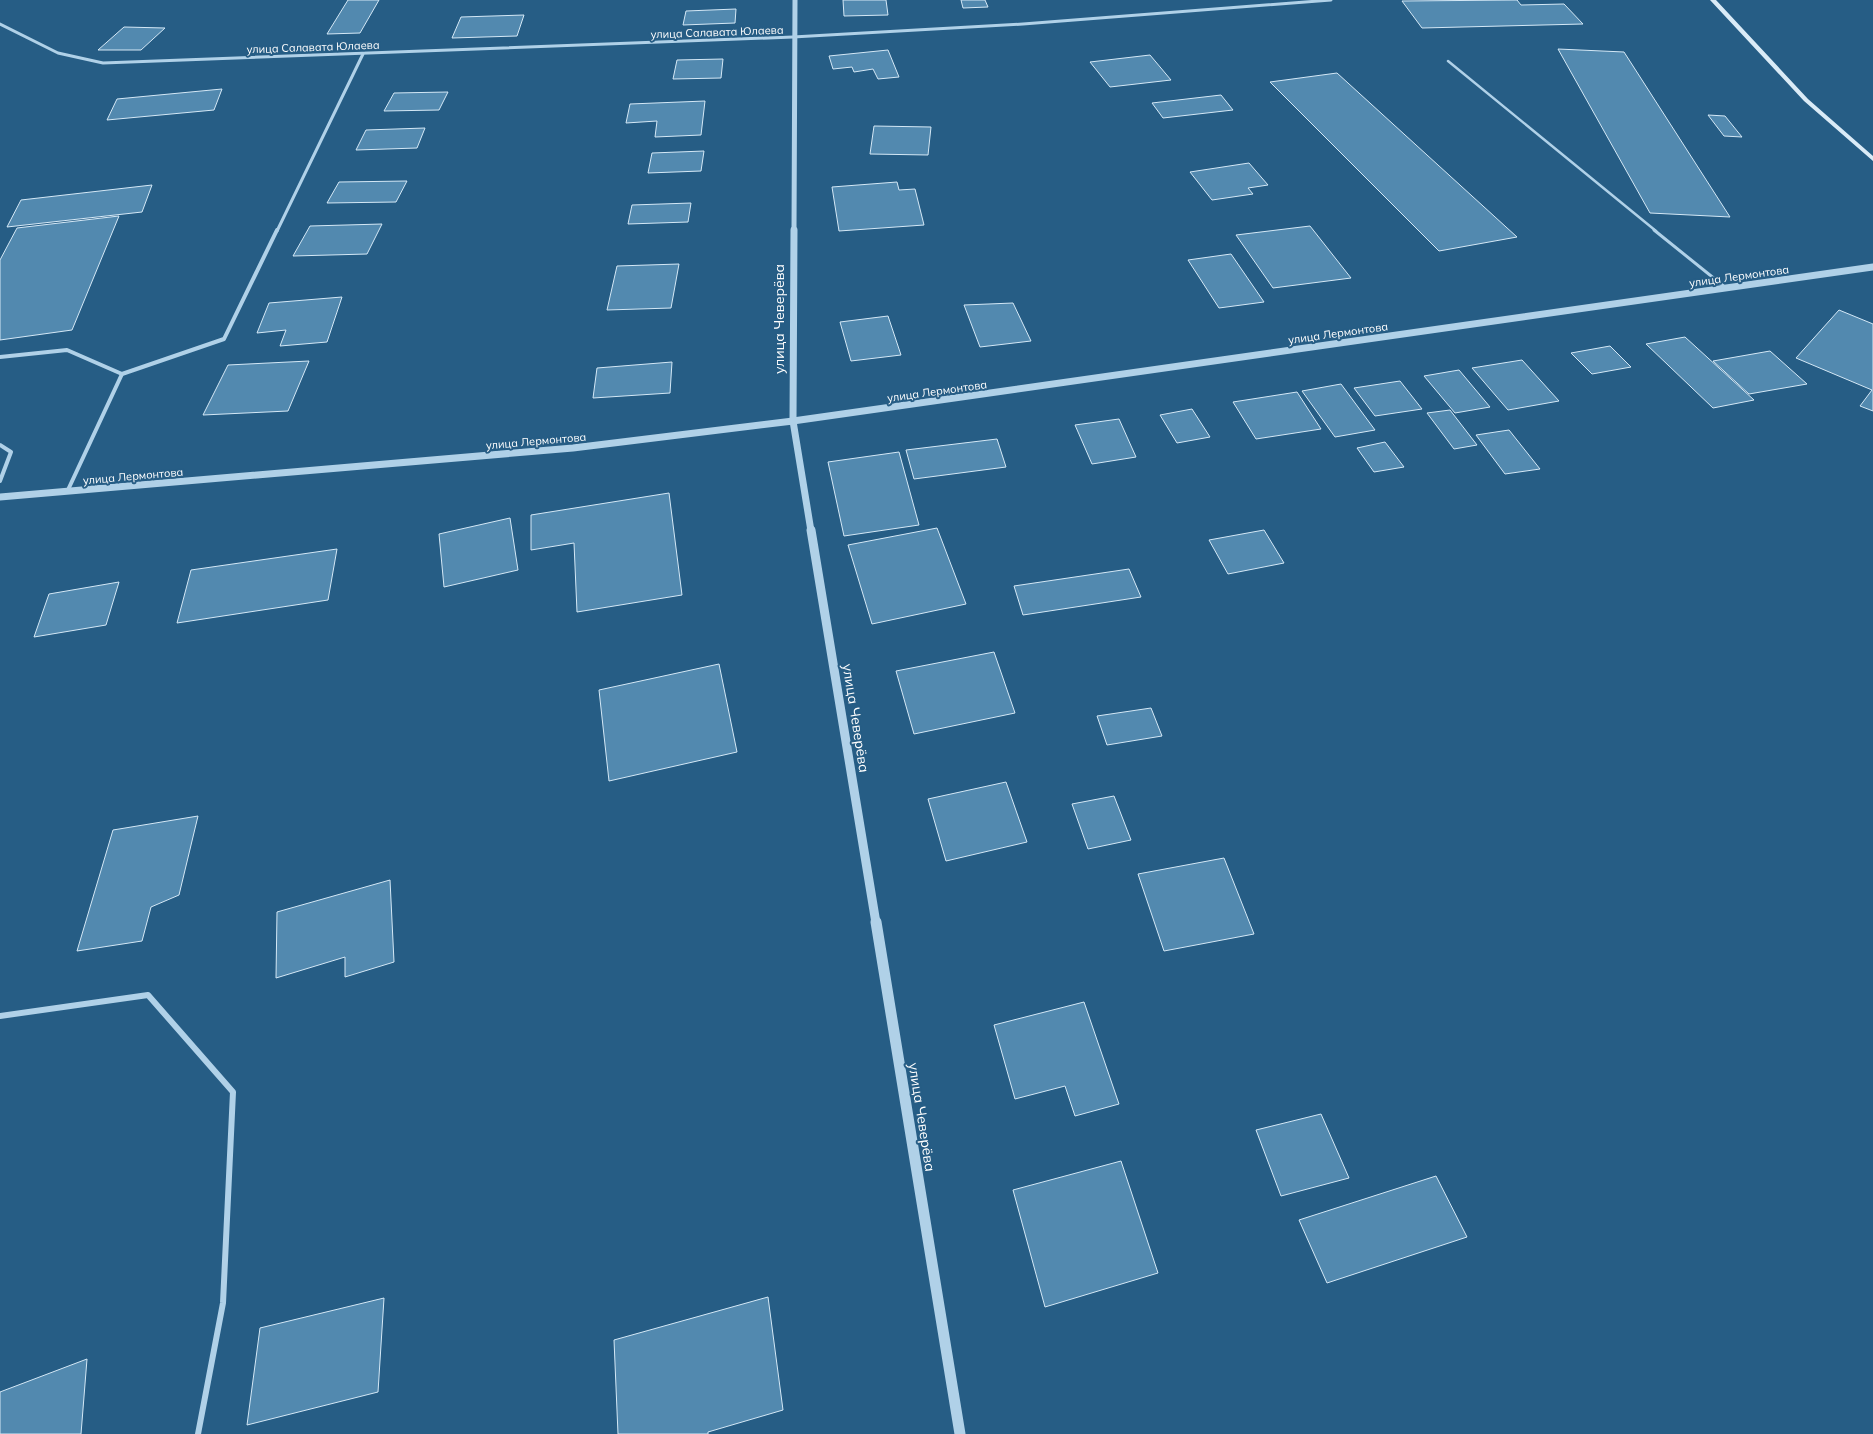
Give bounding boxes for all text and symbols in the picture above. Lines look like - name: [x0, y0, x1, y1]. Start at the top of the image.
- street label: улица Салавата Юлаева: [650, 23, 784, 41]
- street label: улица Салавата Юлаева: [246, 38, 380, 56]
- street label: улица Лермонтова: [1688, 262, 1790, 290]
- street label: улица Чеверёва: [770, 264, 788, 374]
- street label: улица Лермонтова: [1287, 319, 1389, 347]
- street label: улица Лермонтова: [886, 377, 988, 405]
- street label: улица Лермонтова: [485, 430, 587, 452]
- street label: улица Лермонтова: [82, 465, 184, 487]
- street label: улица Чеверёва: [838, 662, 874, 774]
- street label: улица Чеверёва: [904, 1061, 940, 1173]

